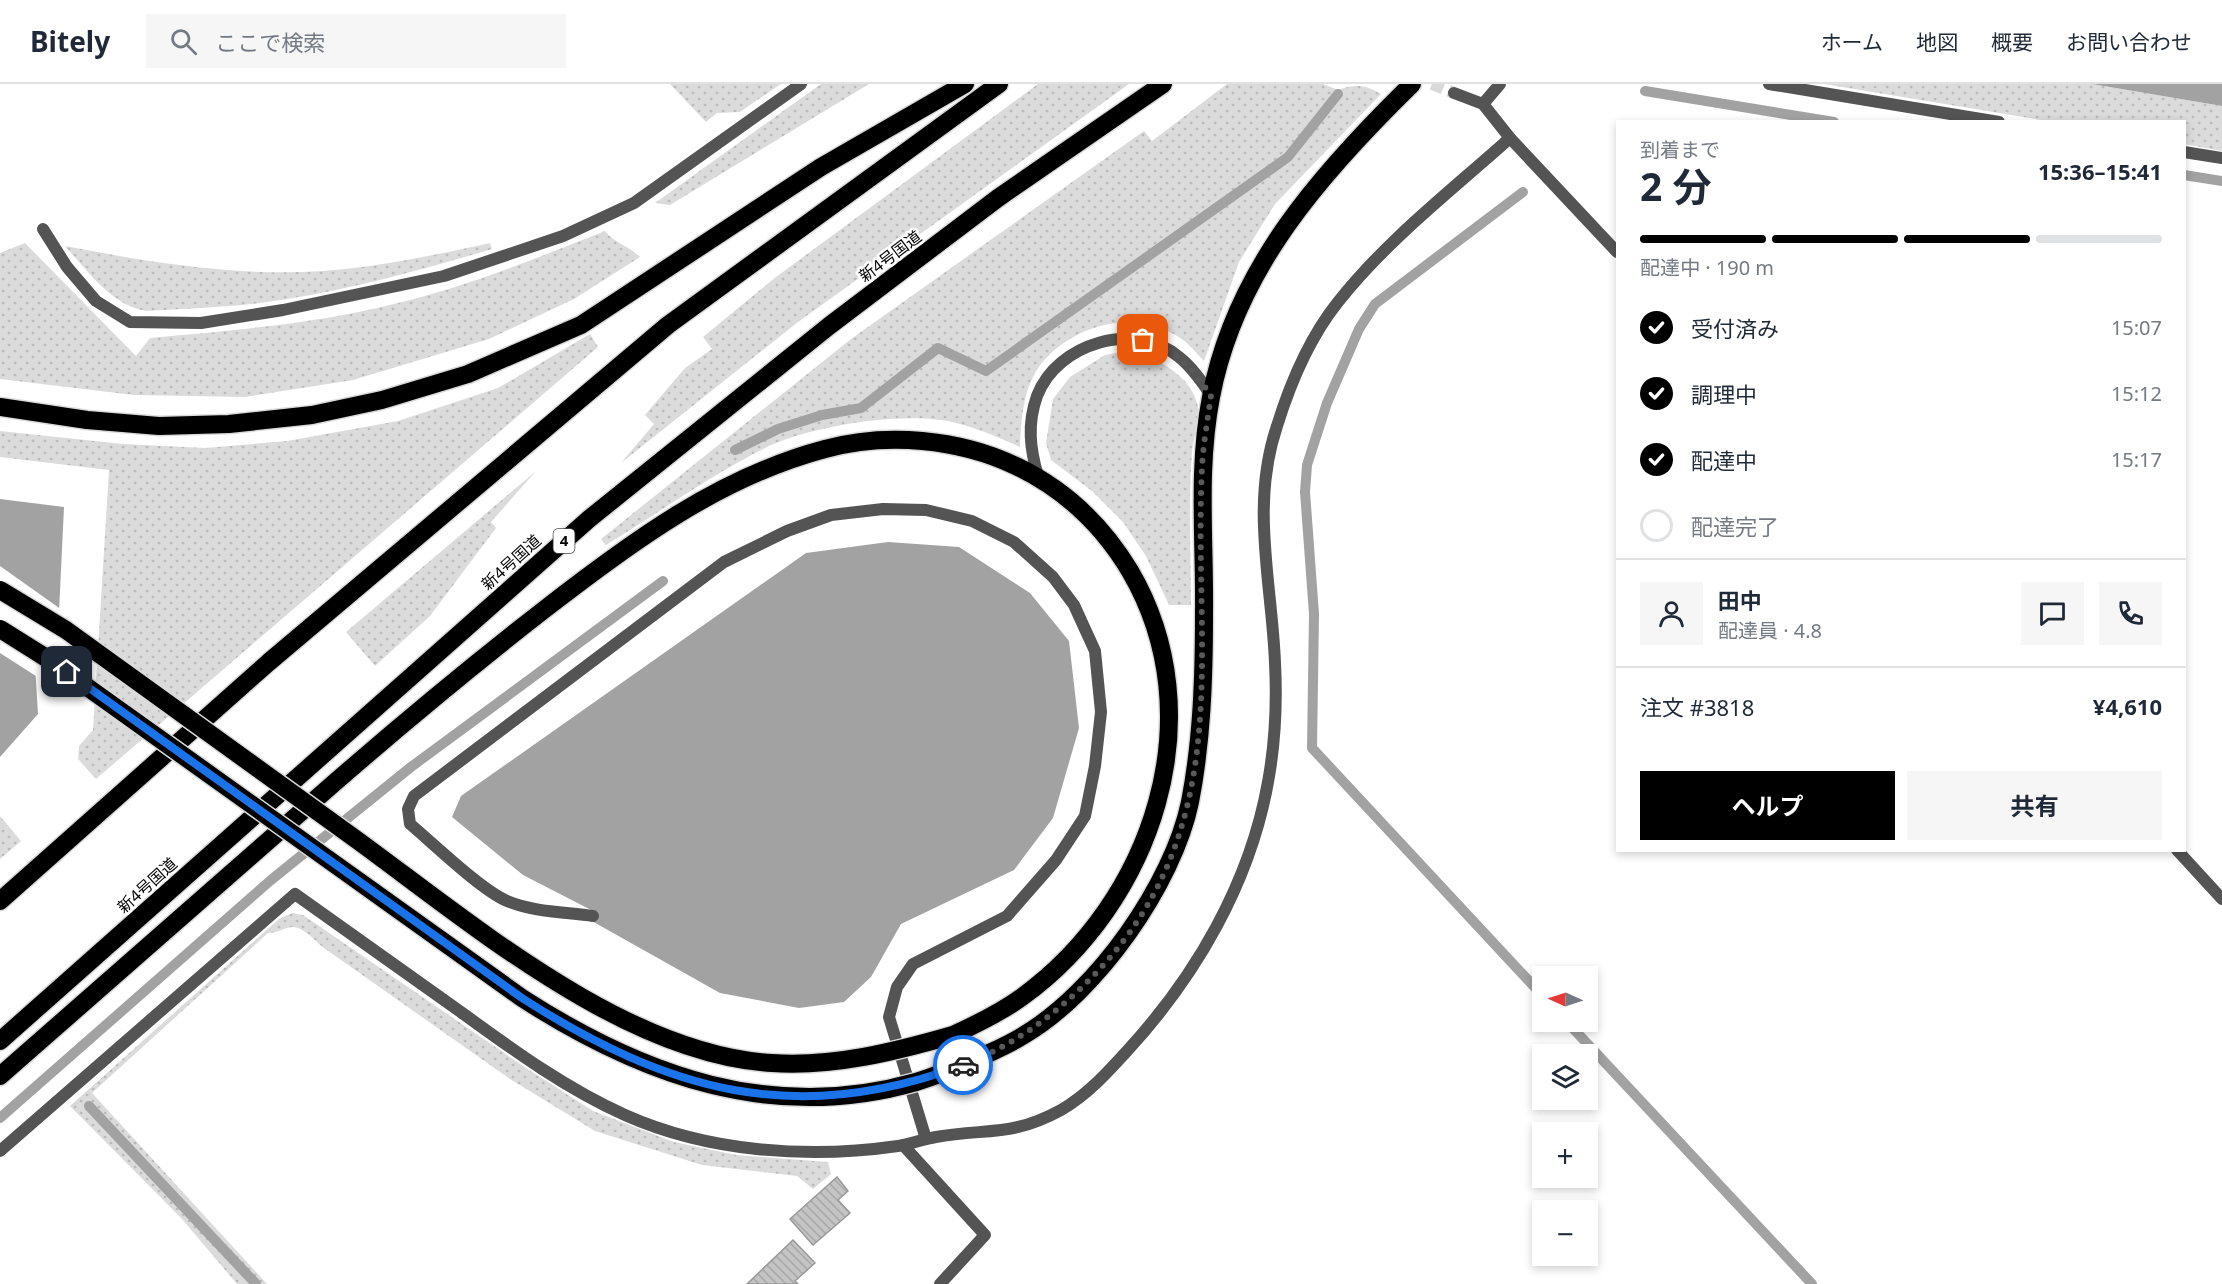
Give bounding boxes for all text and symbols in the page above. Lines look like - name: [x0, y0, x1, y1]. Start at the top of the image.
- search box: [146, 14, 566, 68]
- text: Bitely: [30, 22, 110, 60]
- icon: search: [167, 25, 200, 58]
- text: ここで検索: [215, 27, 325, 57]
- text: ホーム: [1821, 28, 1883, 56]
- text: 地図: [1916, 28, 1958, 56]
- text: 概要: [1991, 28, 2033, 56]
- text: お問い合わせ: [2066, 28, 2192, 56]
- text: 到着まで: [1640, 136, 1720, 163]
- text: 15:36–15:41: [2038, 156, 2162, 186]
- text: 2 分: [1640, 159, 1711, 212]
- street label: 新4号国道: [854, 225, 926, 287]
- text: 配達中 · 190 m: [1640, 254, 1774, 281]
- icon: check: [1640, 311, 1673, 344]
- text: 受付済み: [1691, 313, 1779, 343]
- pin: [1117, 314, 1168, 365]
- text: 15:07: [2111, 314, 2162, 341]
- icon: bag: [1126, 323, 1159, 356]
- icon: check: [1640, 377, 1673, 410]
- text: 調理中: [1691, 379, 1757, 409]
- text: 15:12: [2111, 380, 2162, 407]
- icon: check: [1640, 443, 1673, 476]
- text: 配達中: [1691, 445, 1757, 475]
- text: 15:17: [2111, 446, 2162, 473]
- text: 配達完了: [1691, 511, 1779, 541]
- street label: 新4号国道: [476, 529, 546, 595]
- road number: 4: [554, 529, 574, 553]
- button: person: [1640, 582, 1703, 645]
- button: chat: [2021, 582, 2084, 645]
- button: phone: [2099, 582, 2162, 645]
- text: 田中: [1718, 585, 1762, 615]
- text: 配達員 · 4.8: [1718, 617, 1822, 644]
- pin: [41, 646, 92, 697]
- icon: home: [50, 655, 83, 688]
- text: ¥4,610: [2093, 691, 2162, 721]
- text: 注文 #3818: [1640, 692, 1754, 722]
- button: ヘルプ: [1640, 771, 1895, 840]
- button: 共有: [1907, 771, 2162, 840]
- street label: 新4号国道: [112, 852, 182, 918]
- north arrow: [1532, 966, 1598, 1032]
- map controls: [1532, 966, 1598, 1266]
- courier: [933, 1035, 993, 1095]
- button: layers: [1532, 1044, 1598, 1110]
- icon: car: [947, 1049, 980, 1082]
- button: +: [1532, 1122, 1598, 1188]
- button: −: [1532, 1200, 1598, 1266]

